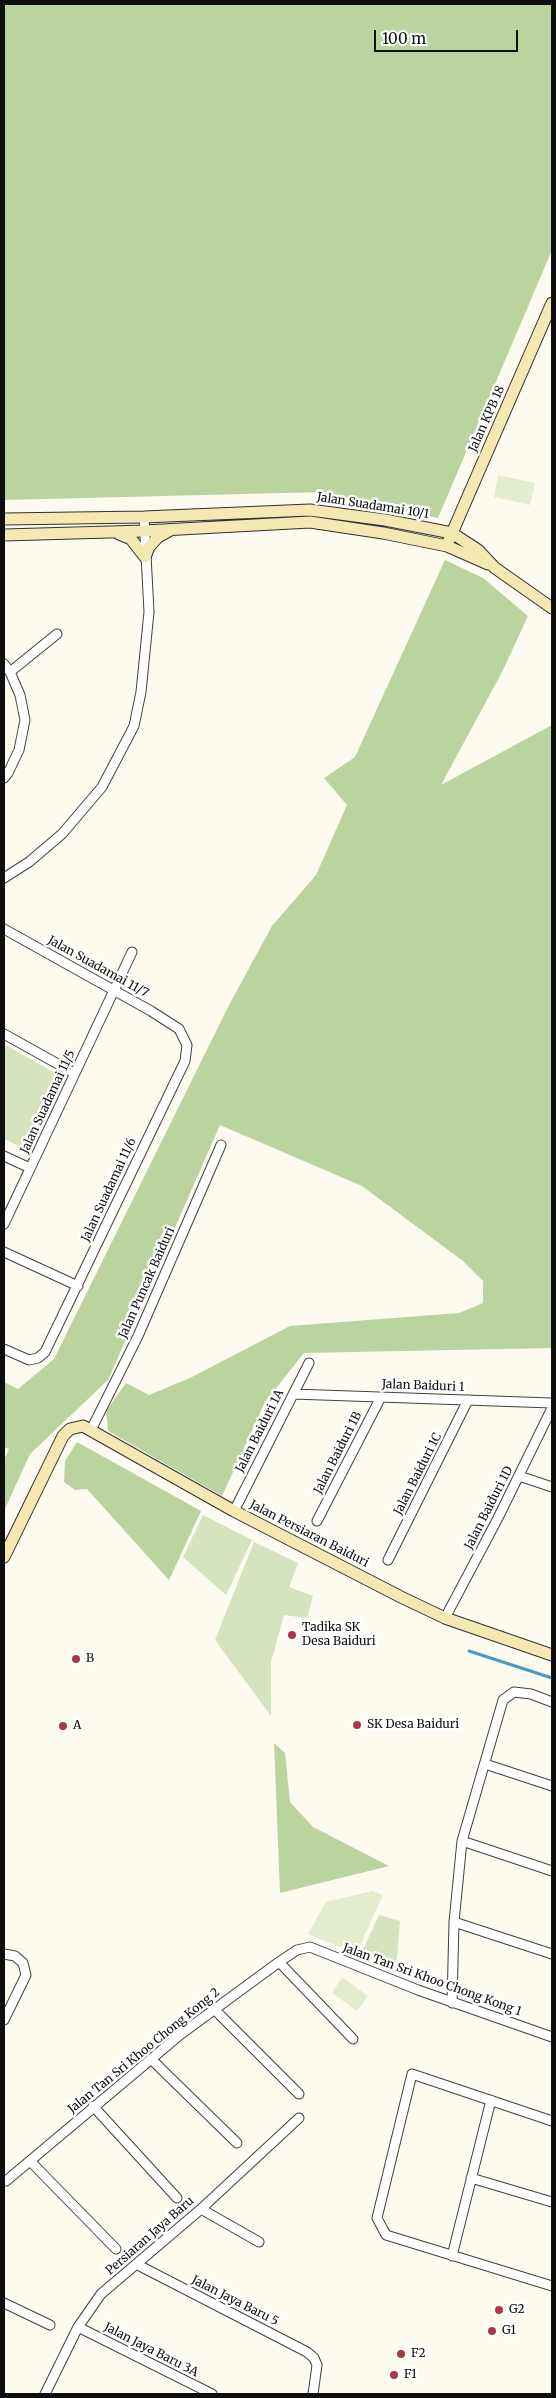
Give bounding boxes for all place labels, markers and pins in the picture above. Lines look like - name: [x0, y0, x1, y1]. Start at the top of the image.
- place label: Tadika SK Desa Baiduri: [302, 1621, 376, 1649]
- marker: Tadika SK Desa Baiduri: [286, 1629, 298, 1641]
- place label: B: [86, 1652, 94, 1666]
- marker: B: [70, 1653, 82, 1665]
- place label: SK Desa Baiduri: [367, 1718, 459, 1732]
- place label: A: [73, 1719, 81, 1733]
- marker: SK Desa Baiduri: [351, 1719, 363, 1731]
- marker: A: [57, 1720, 69, 1732]
- place label: G2: [509, 2303, 525, 2317]
- marker: G2: [493, 2304, 505, 2316]
- place label: G1: [502, 2324, 516, 2338]
- marker: G1: [486, 2325, 498, 2337]
- place label: F2: [411, 2347, 426, 2361]
- marker: F2: [395, 2348, 407, 2360]
- place label: F1: [404, 2368, 417, 2382]
- marker: F1: [388, 2369, 400, 2381]

